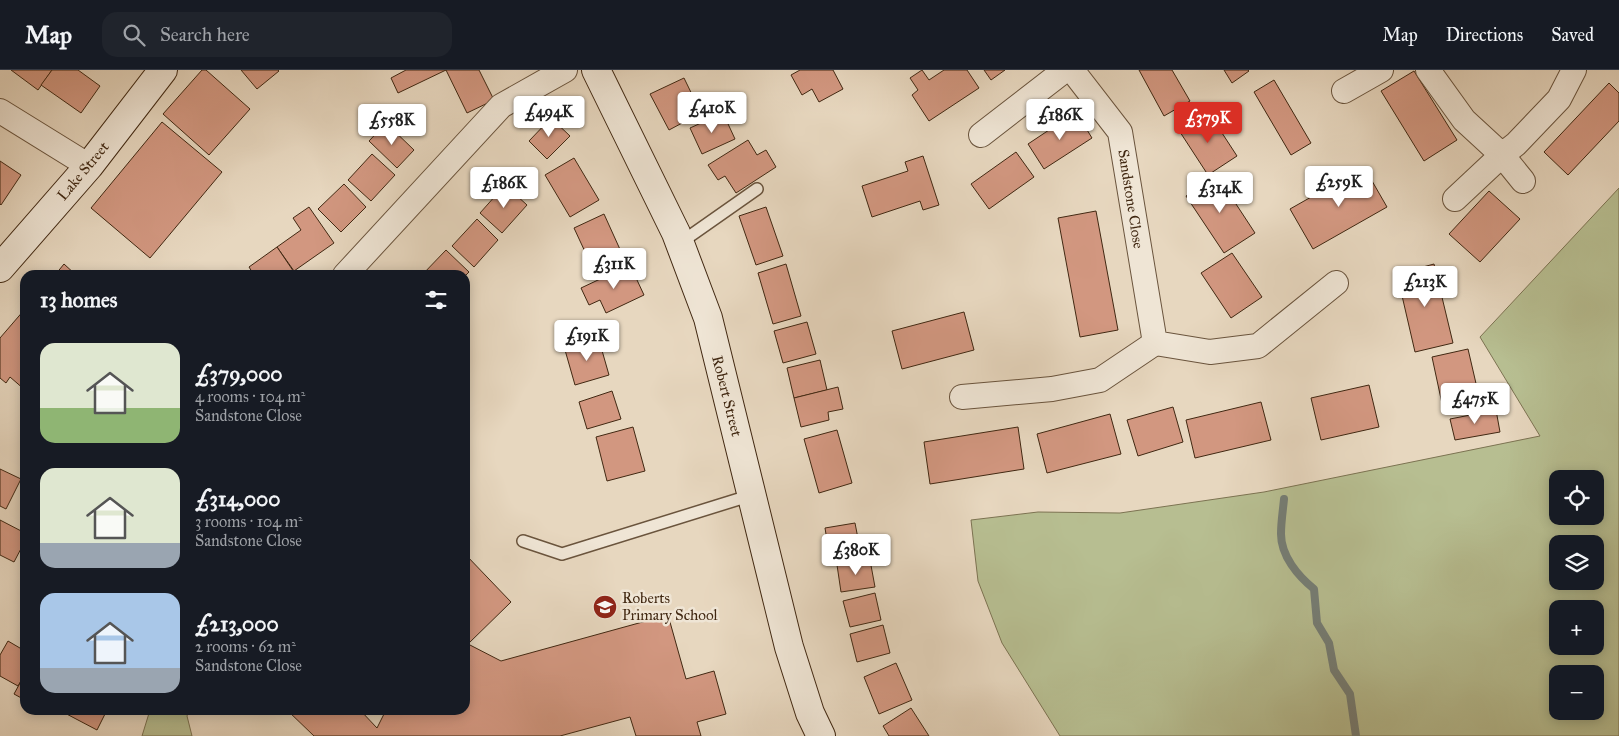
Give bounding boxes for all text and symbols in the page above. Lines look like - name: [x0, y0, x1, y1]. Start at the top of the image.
- search box: [102, 12, 452, 57]
- text: Map: [25, 20, 72, 50]
- icon: search: [120, 21, 148, 49]
- text: Search here: [160, 23, 250, 46]
- text: Map: [1382, 24, 1418, 46]
- text: Directions: [1446, 24, 1523, 46]
- text: Saved: [1551, 24, 1594, 46]
- pin: £410K: [677, 92, 747, 134]
- pin: £494K: [514, 96, 584, 138]
- text: £410K: [689, 98, 735, 117]
- pin: £186K: [1025, 98, 1095, 141]
- text: £494K: [525, 102, 573, 121]
- pin: £379K: [1173, 102, 1243, 144]
- pin: £558K: [357, 104, 427, 146]
- text: £186K: [1037, 105, 1083, 124]
- text: £379K: [1185, 108, 1231, 127]
- text: £558K: [369, 110, 415, 129]
- street label: Lake Street: [53, 137, 113, 204]
- street label: Sandstone Close: [1114, 148, 1148, 250]
- pin: £186K: [469, 166, 539, 209]
- pin: £259K: [1304, 166, 1374, 208]
- pin: £314K: [1185, 172, 1255, 214]
- text: £259K: [1316, 172, 1362, 191]
- text: £186K: [481, 173, 527, 192]
- text: £314K: [1198, 178, 1242, 197]
- pin: £311K: [579, 248, 649, 290]
- text: £311K: [593, 254, 635, 273]
- pin: £213K: [1390, 266, 1460, 308]
- text: £213K: [1403, 272, 1447, 291]
- icon: filters: [422, 286, 450, 314]
- text: 13 homes: [40, 287, 117, 313]
- pin: £191K: [552, 320, 622, 362]
- text: £191K: [565, 326, 609, 345]
- street label: Robert Street: [708, 354, 746, 439]
- text: £379,000: [195, 361, 283, 387]
- icon: home: [80, 363, 140, 423]
- pin: £475K: [1440, 382, 1510, 425]
- text: 4 rooms · 104 m²: [195, 387, 305, 406]
- text: £475K: [1452, 389, 1498, 408]
- text: Sandstone Close: [195, 406, 302, 425]
- map controls: [1549, 470, 1604, 720]
- button: locate: [1549, 470, 1604, 525]
- text: £314,000: [195, 486, 281, 512]
- icon: home: [80, 488, 140, 548]
- text: 3 rooms · 104 m²: [195, 512, 303, 531]
- text: Sandstone Close: [195, 531, 302, 550]
- pin: £380K: [821, 534, 891, 576]
- button: layers: [1549, 535, 1604, 590]
- text: £380K: [833, 540, 879, 559]
- place label: Roberts Primary School: [622, 589, 719, 624]
- school or university icon: Roberts Primary School: [592, 594, 618, 620]
- button: +: [1549, 600, 1604, 655]
- text: £213,000: [195, 611, 279, 637]
- icon: home: [80, 613, 140, 673]
- text: 2 rooms · 62 m²: [195, 637, 296, 656]
- text: Sandstone Close: [195, 656, 302, 675]
- button: −: [1549, 665, 1604, 720]

